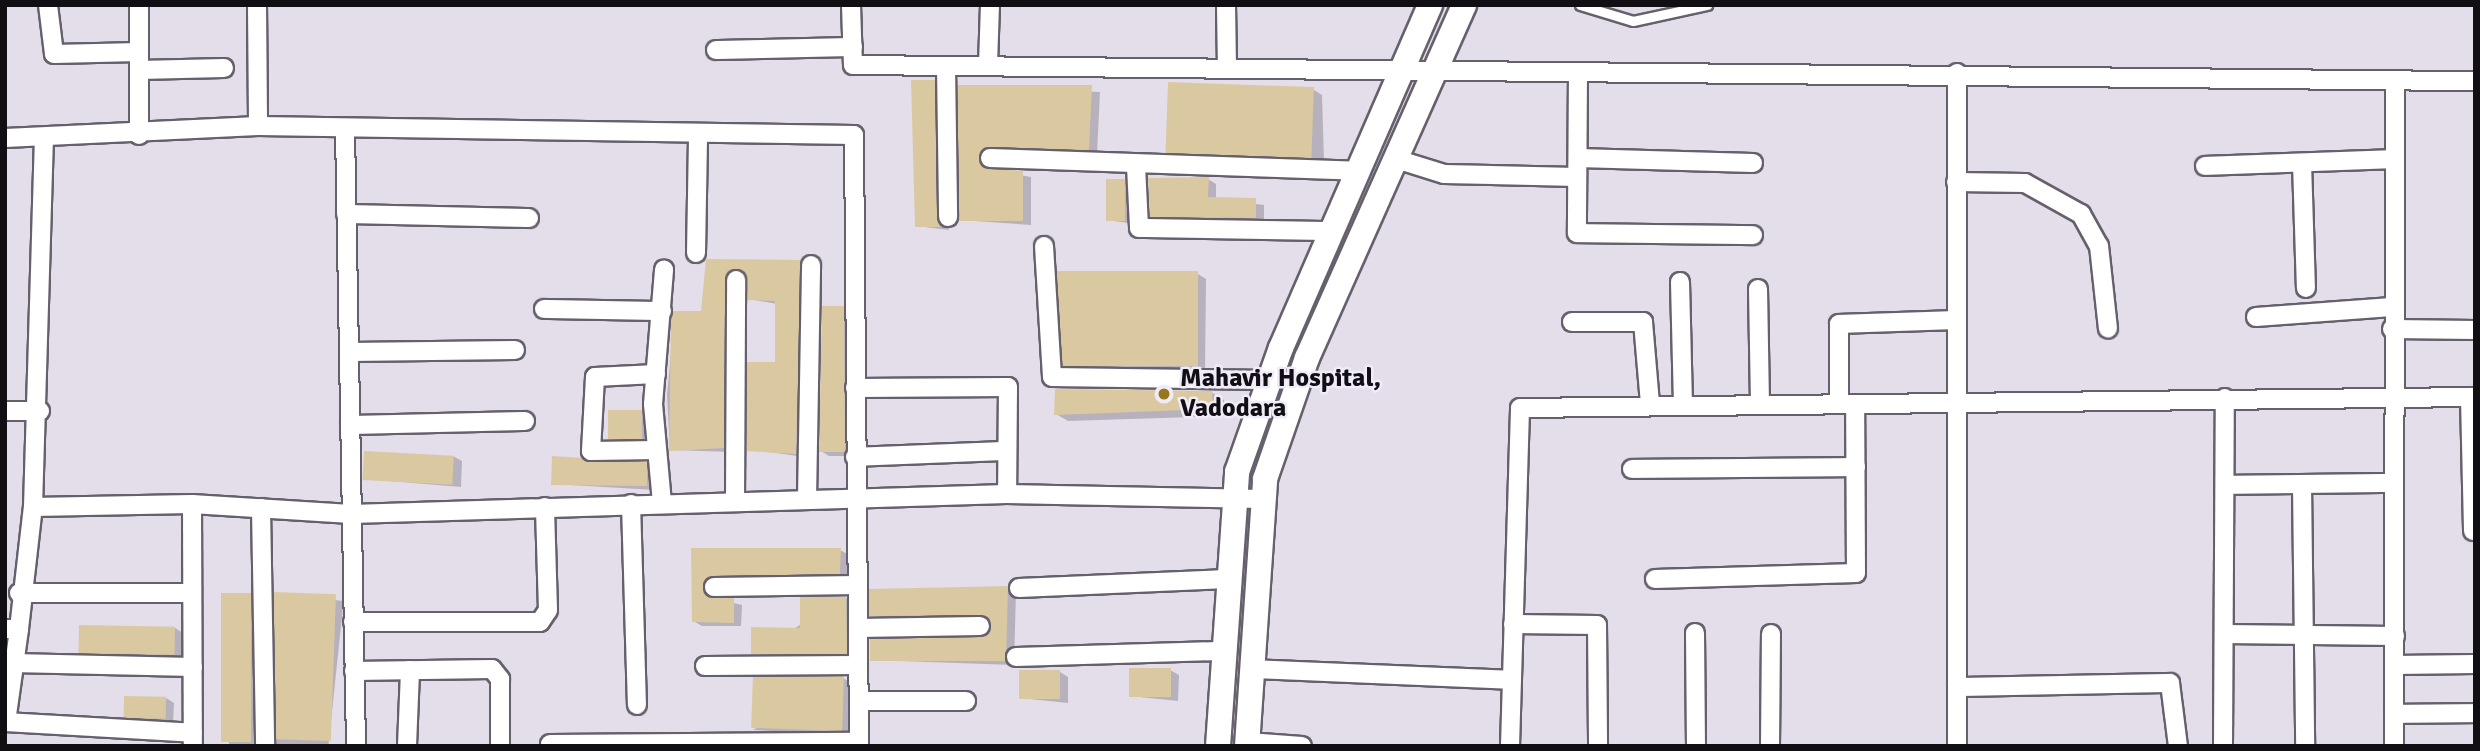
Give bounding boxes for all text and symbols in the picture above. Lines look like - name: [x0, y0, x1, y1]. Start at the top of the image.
- place label: Mahavir Hospital, Vadodara: [1180, 363, 1381, 424]
- marker: Mahavir Hospital, Vadodara: [1154, 384, 1174, 404]

